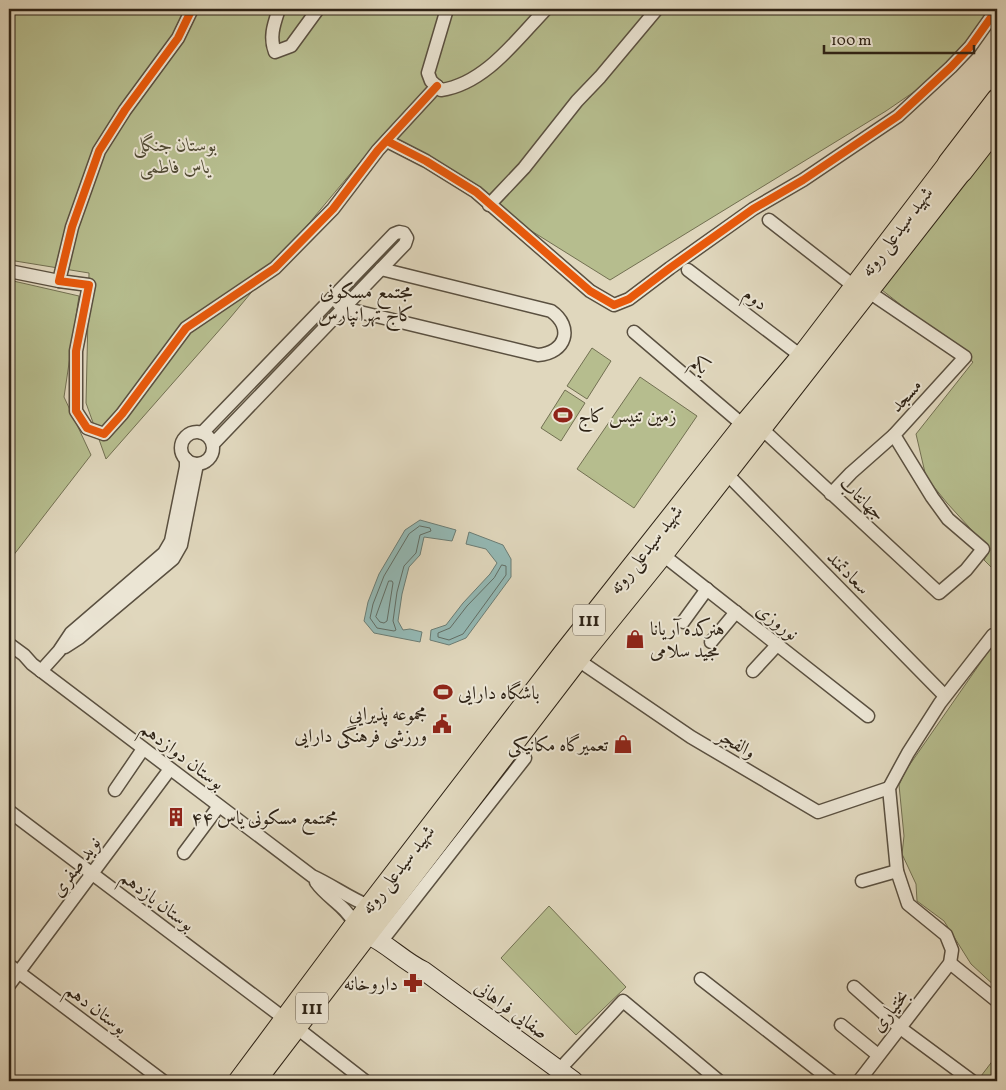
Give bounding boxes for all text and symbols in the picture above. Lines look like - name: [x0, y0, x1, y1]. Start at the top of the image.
- scale bar: [824, 22, 974, 54]
- text: 100 m: [831, 31, 871, 52]
- park label: بوستان جنگلی یاس فاطمی: [133, 132, 217, 181]
- street label: شهید سیدعلی روته: [855, 182, 940, 283]
- district label: مجتمع مسکونی کاج تهرانپارس: [318, 279, 414, 332]
- street label: دوم: [736, 282, 773, 319]
- street label: یکم: [683, 350, 716, 384]
- street label: مسجد: [884, 374, 929, 419]
- sports icon: زمین تنیس کاج: [552, 404, 574, 426]
- place label: زمین تنیس کاج: [578, 404, 677, 433]
- street label: جهانتاب: [833, 471, 890, 528]
- street label: شهید سیدعلی روته: [603, 500, 690, 600]
- street label: سعادتمند: [820, 545, 875, 601]
- street label: نوروزی: [750, 598, 803, 647]
- road number: 111: [573, 604, 605, 636]
- place label: هنرکده آریانا مجید سلامی: [650, 617, 725, 665]
- shop icon: هنرکده آریانا مجید سلامی: [624, 628, 646, 650]
- place label: باشگاه دارایی: [458, 680, 540, 707]
- sports icon: باشگاه دارایی: [432, 681, 454, 703]
- place label: مجموعه پذیرایی ورزشی فرهنگی دارایی: [294, 702, 427, 750]
- public building icon: مجموعه پذیرایی ورزشی فرهنگی دارایی: [431, 713, 453, 735]
- street label: بوستان دوازدهم: [132, 716, 229, 800]
- street label: والفجر: [710, 722, 760, 766]
- place label: تعمیرگاه مکانیکی: [508, 733, 608, 759]
- shop icon: تعمیرگاه مکانیکی: [612, 733, 634, 755]
- building icon: مجمتمع مسکونی یاس ۴۴: [165, 806, 187, 828]
- place label: مجمتمع مسکونی یاس ۴۴: [191, 806, 338, 835]
- street label: شهید سیدعلی روته: [355, 820, 442, 920]
- street label: نوید صفری: [45, 832, 108, 903]
- street label: بوستان یازدهم: [112, 865, 199, 941]
- place label: داروخانه: [343, 972, 398, 998]
- pharmacy icon: داروخانه: [402, 972, 424, 994]
- street label: صفایی فراهانی: [469, 975, 553, 1046]
- street label: بوستان دهم: [57, 978, 132, 1045]
- street label: بختیاری: [866, 984, 916, 1038]
- road number: 111: [296, 992, 328, 1024]

